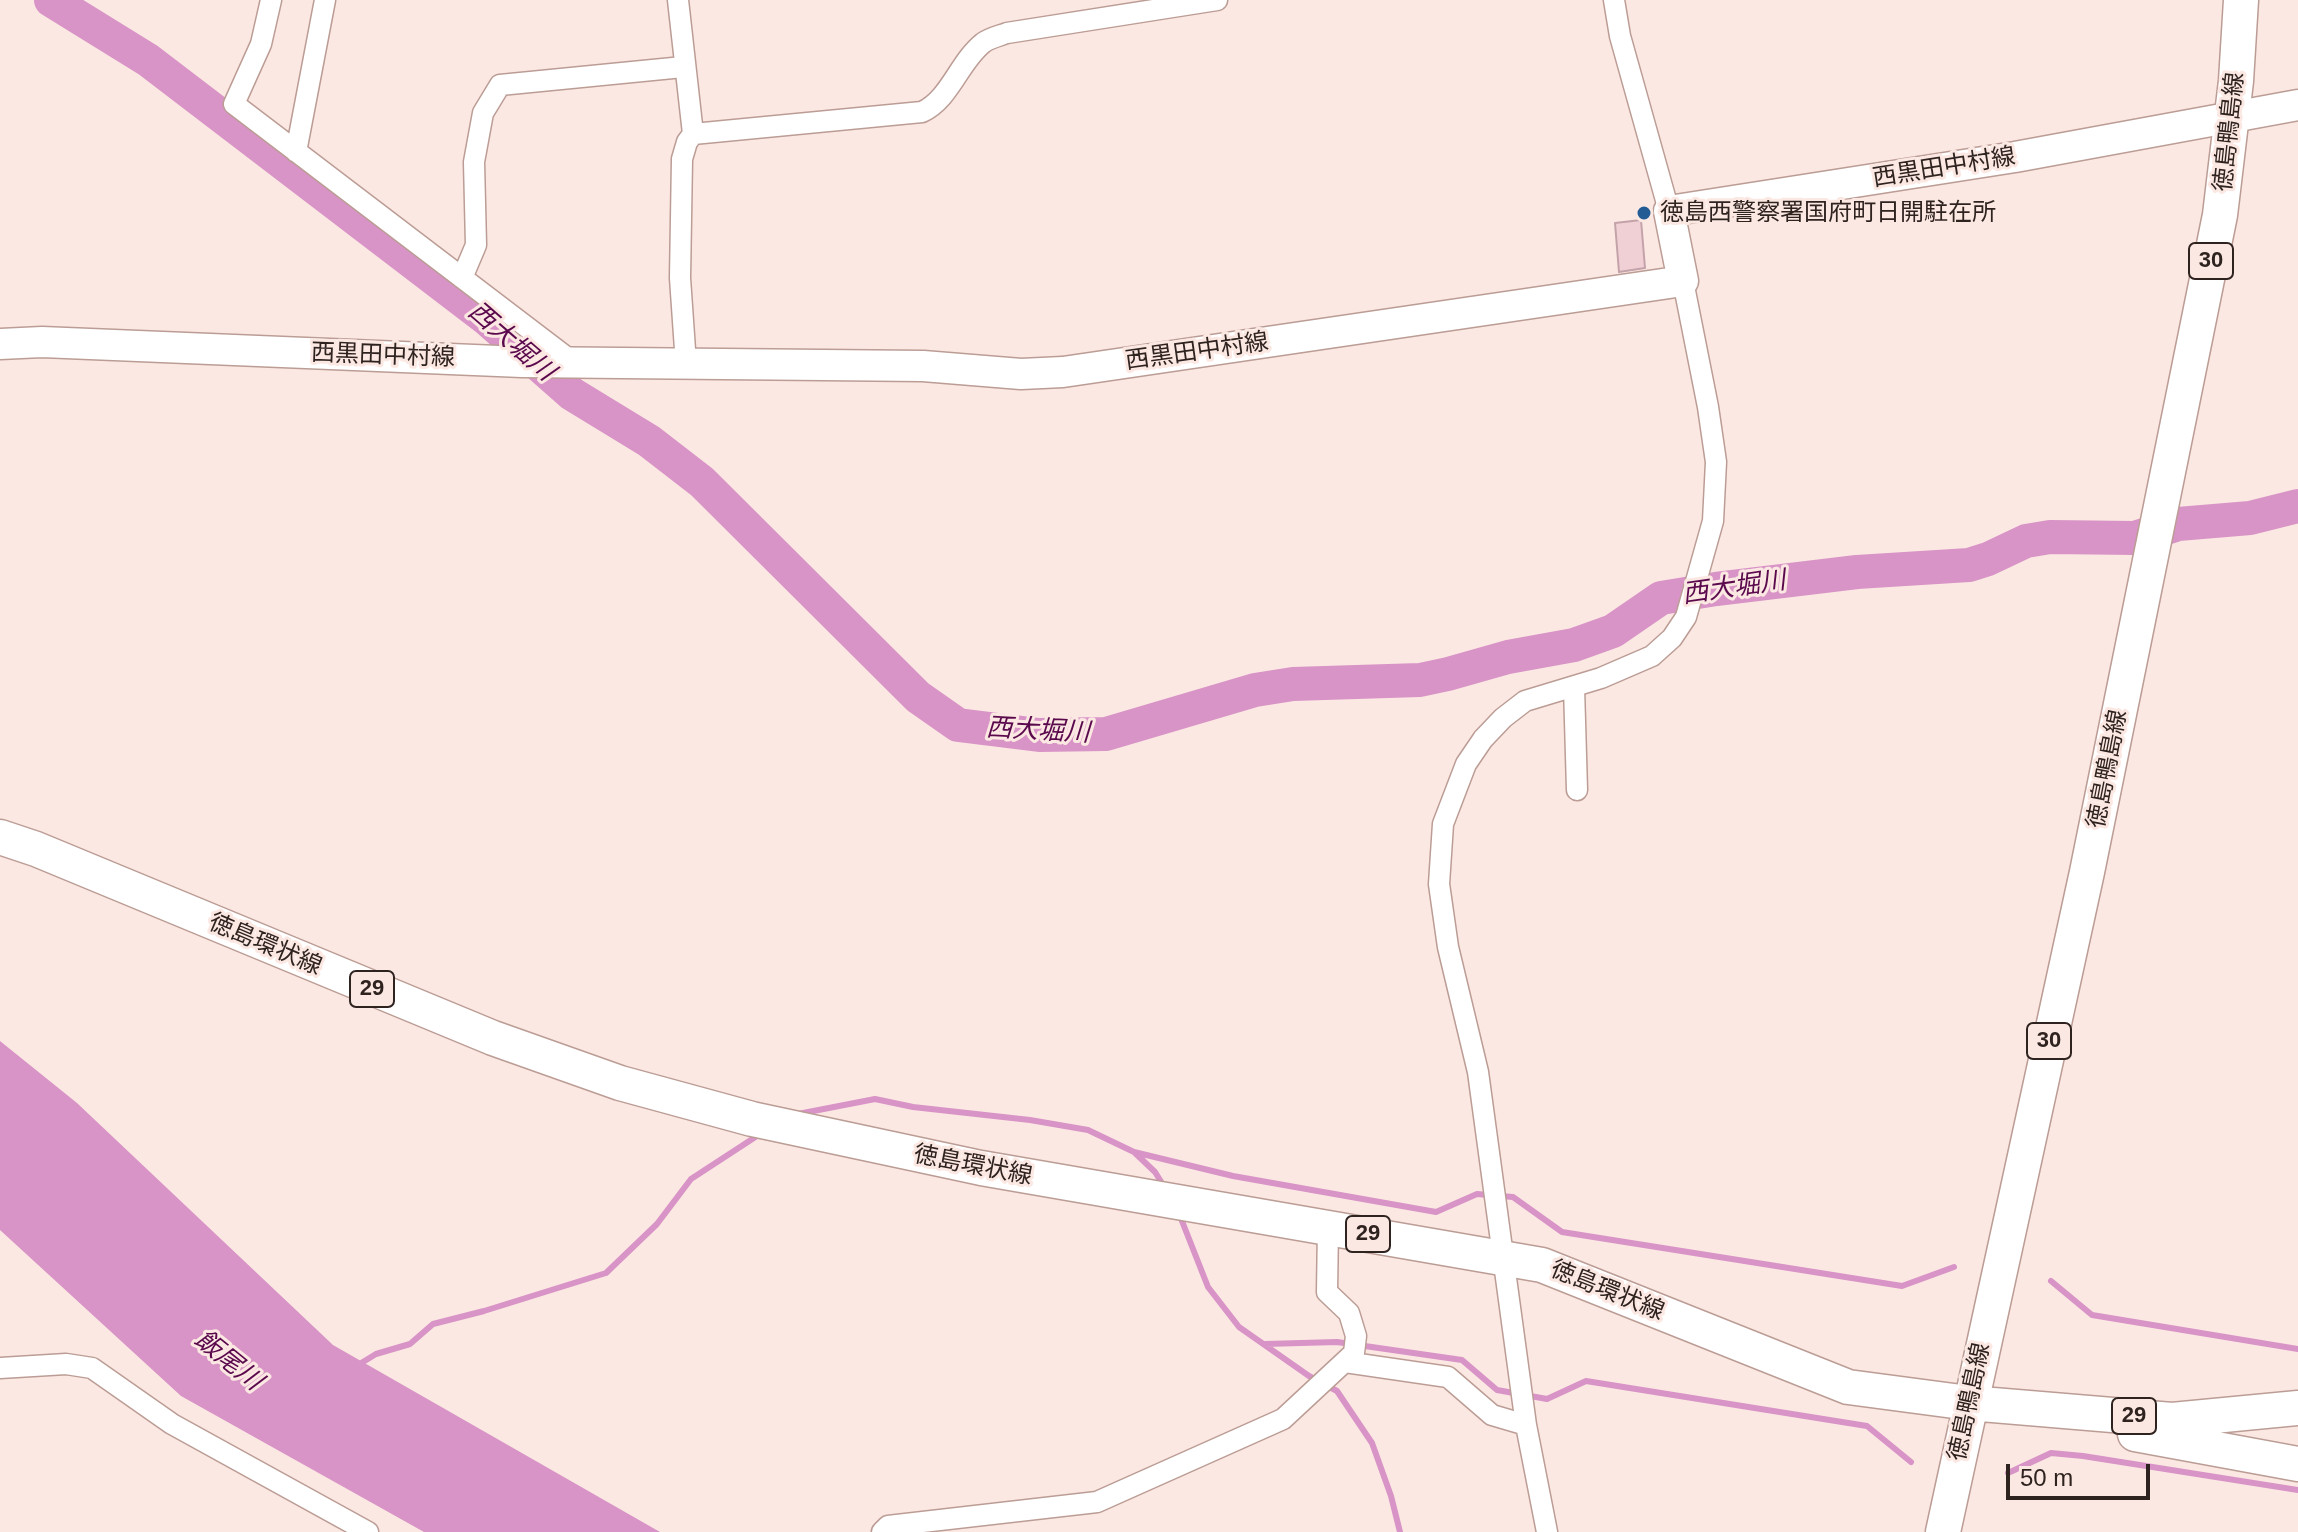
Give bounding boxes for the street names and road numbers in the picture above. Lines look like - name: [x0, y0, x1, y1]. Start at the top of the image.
- street label: 徳島鴨島線: [2209, 71, 2251, 193]
- street label: 西黒田中村線: [1871, 143, 2017, 193]
- road number: 30: [2189, 243, 2233, 279]
- street label: 西黒田中村線: [1124, 328, 1270, 376]
- street label: 西黒田中村線: [311, 339, 455, 373]
- street label: 徳島鴨島線: [2082, 707, 2134, 831]
- street label: 徳島環状線: [204, 908, 326, 982]
- road number: 29: [350, 971, 394, 1007]
- road number: 30: [2027, 1023, 2071, 1059]
- street label: 徳島環状線: [911, 1140, 1035, 1192]
- road number: 29: [1346, 1216, 1390, 1252]
- street label: 徳島環状線: [1546, 1255, 1668, 1327]
- street label: 徳島鴨島線: [1943, 1340, 1997, 1464]
- road number: 29: [2112, 1398, 2156, 1434]

